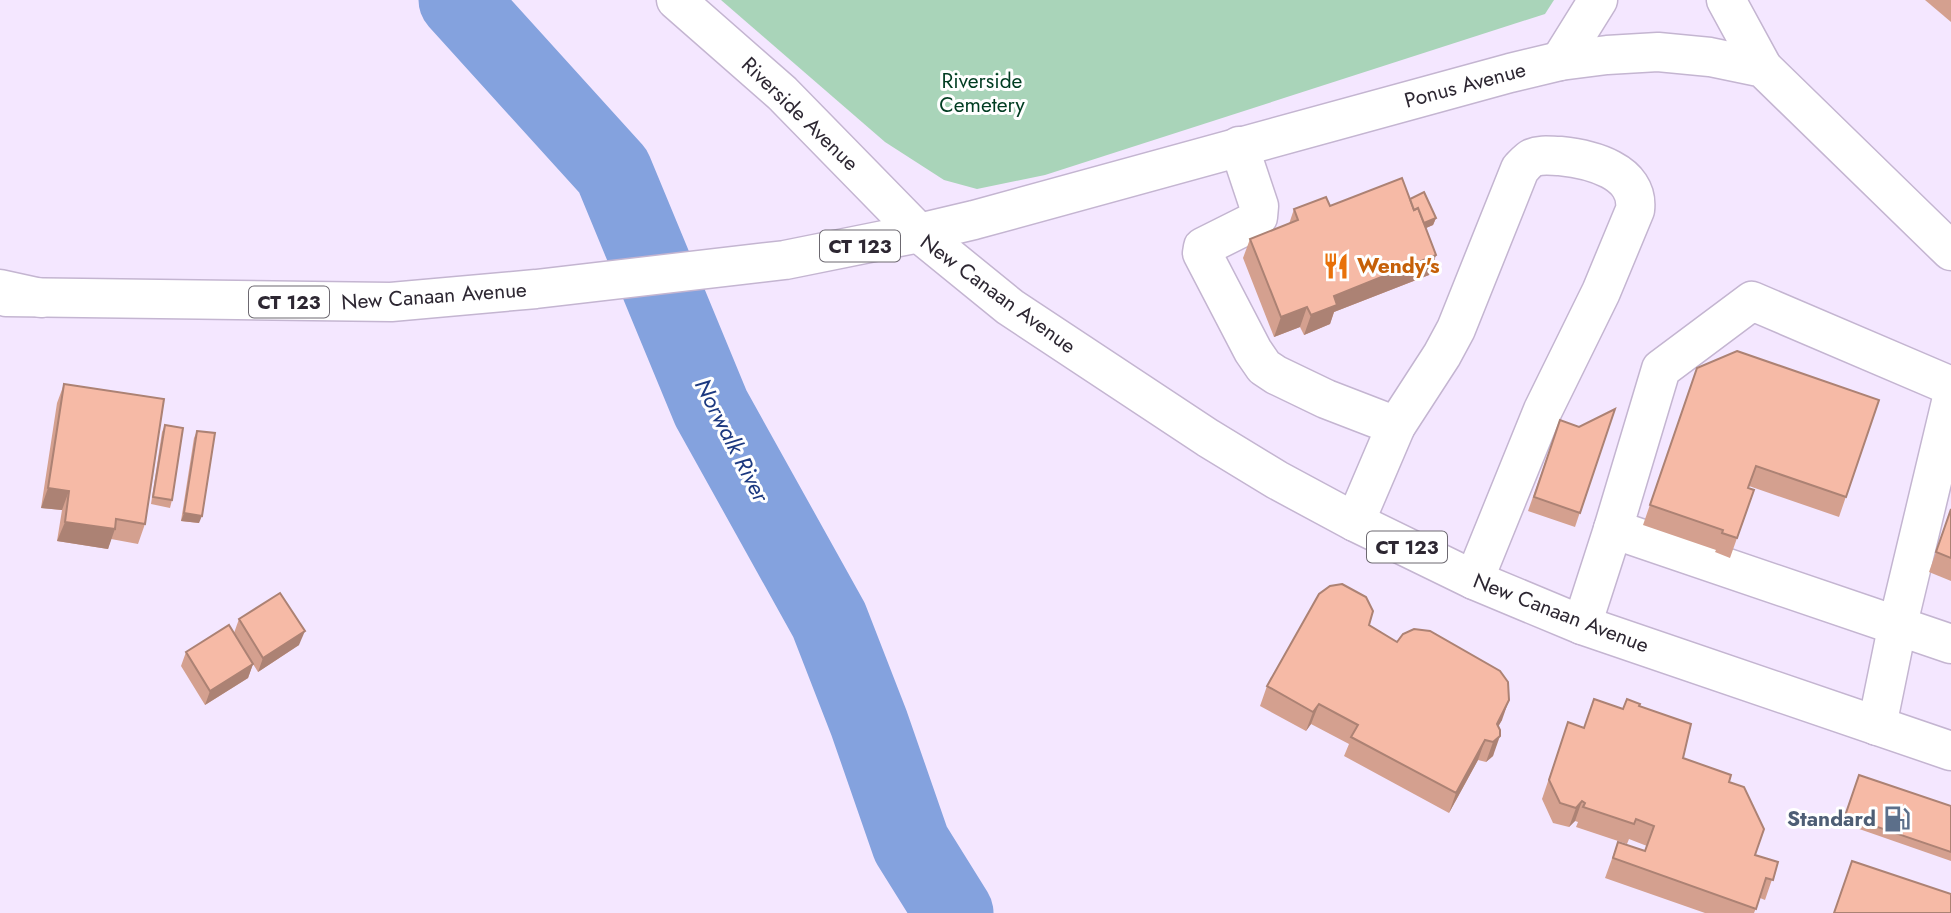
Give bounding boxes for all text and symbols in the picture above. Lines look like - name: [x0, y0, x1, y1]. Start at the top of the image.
- street label: Riverside Avenue: [735, 50, 865, 178]
- street label: Ponus Avenue: [1401, 54, 1529, 116]
- park label: Riverside Cemetery: [939, 66, 1025, 120]
- street label: New Canaan Avenue: [914, 227, 1082, 361]
- road number: CT 123: [820, 230, 900, 262]
- restaurant icon: Wendy's: [1321, 251, 1351, 281]
- place label: Wendy's: [1357, 251, 1440, 281]
- street label: New Canaan Avenue: [340, 275, 528, 317]
- road number: CT 123: [249, 286, 329, 318]
- water label: Norwalk River: [686, 372, 778, 509]
- road number: CT 123: [1367, 532, 1447, 562]
- street label: New Canaan Avenue: [1469, 566, 1653, 660]
- place label: Standard: [1787, 804, 1876, 834]
- fuel station icon: Standard: [1882, 804, 1912, 834]

